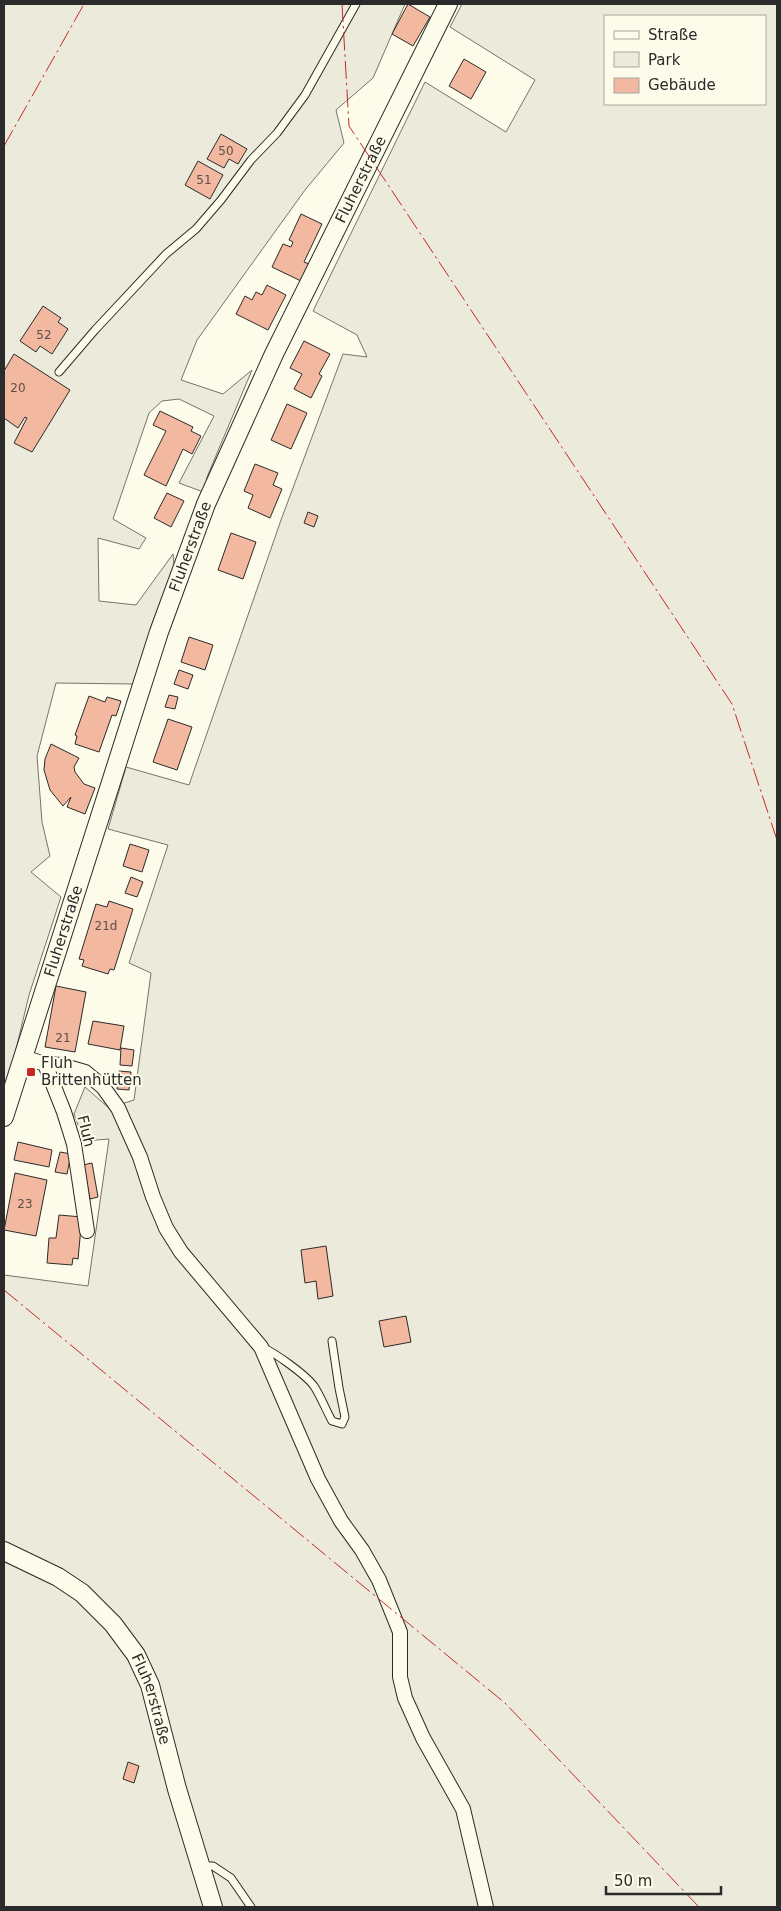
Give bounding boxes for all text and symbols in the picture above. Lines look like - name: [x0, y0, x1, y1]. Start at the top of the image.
- legend: [604, 15, 766, 105]
- text: Straße: [648, 26, 697, 44]
- text: Park: [648, 51, 681, 69]
- text: Gebäude: [648, 76, 716, 94]
- street label: Fluherstraße: [331, 133, 390, 226]
- house number: 50: [218, 144, 234, 158]
- house number: 51: [196, 173, 212, 187]
- house number: 52: [36, 328, 52, 342]
- house number: 20: [10, 381, 26, 395]
- street label: Fluherstraße: [165, 499, 215, 594]
- street label: Fluherstraße: [40, 883, 86, 979]
- house number: 21d: [95, 919, 117, 933]
- house number: 21: [55, 1031, 71, 1045]
- place label: Fluh Brittenhütten: [41, 1054, 142, 1089]
- marker: Fluh Brittenhütten: [25, 1066, 37, 1078]
- street label: Fluh: [73, 1113, 99, 1149]
- house number: 23: [17, 1197, 33, 1211]
- street label: Fluherstraße: [128, 1651, 174, 1746]
- scale bar: [606, 1864, 721, 1896]
- text: 50 m: [614, 1872, 652, 1890]

